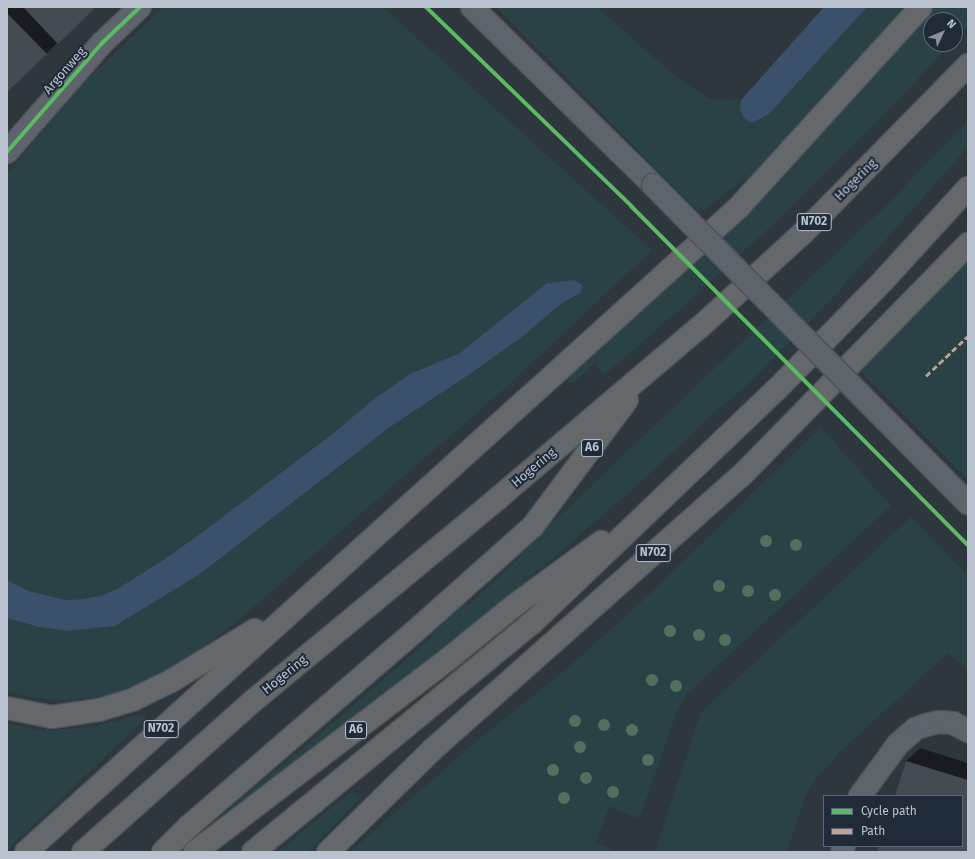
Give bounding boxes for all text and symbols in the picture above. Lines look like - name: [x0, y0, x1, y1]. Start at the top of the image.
- north arrow: [923, 12, 963, 52]
- text: N: [944, 17, 958, 31]
- street label: Argonweg: [40, 44, 90, 98]
- street label: Hogering: [832, 156, 880, 204]
- road number: N702: [796, 212, 832, 232]
- road number: A6: [581, 438, 603, 458]
- street label: Hogering: [509, 445, 559, 491]
- road number: N702: [635, 543, 671, 563]
- street label: Hogering: [259, 652, 311, 698]
- road number: N702: [143, 719, 179, 739]
- road number: A6: [345, 720, 367, 740]
- legend: [823, 795, 963, 847]
- text: Cycle path: [861, 804, 917, 818]
- text: Path: [861, 824, 885, 838]

